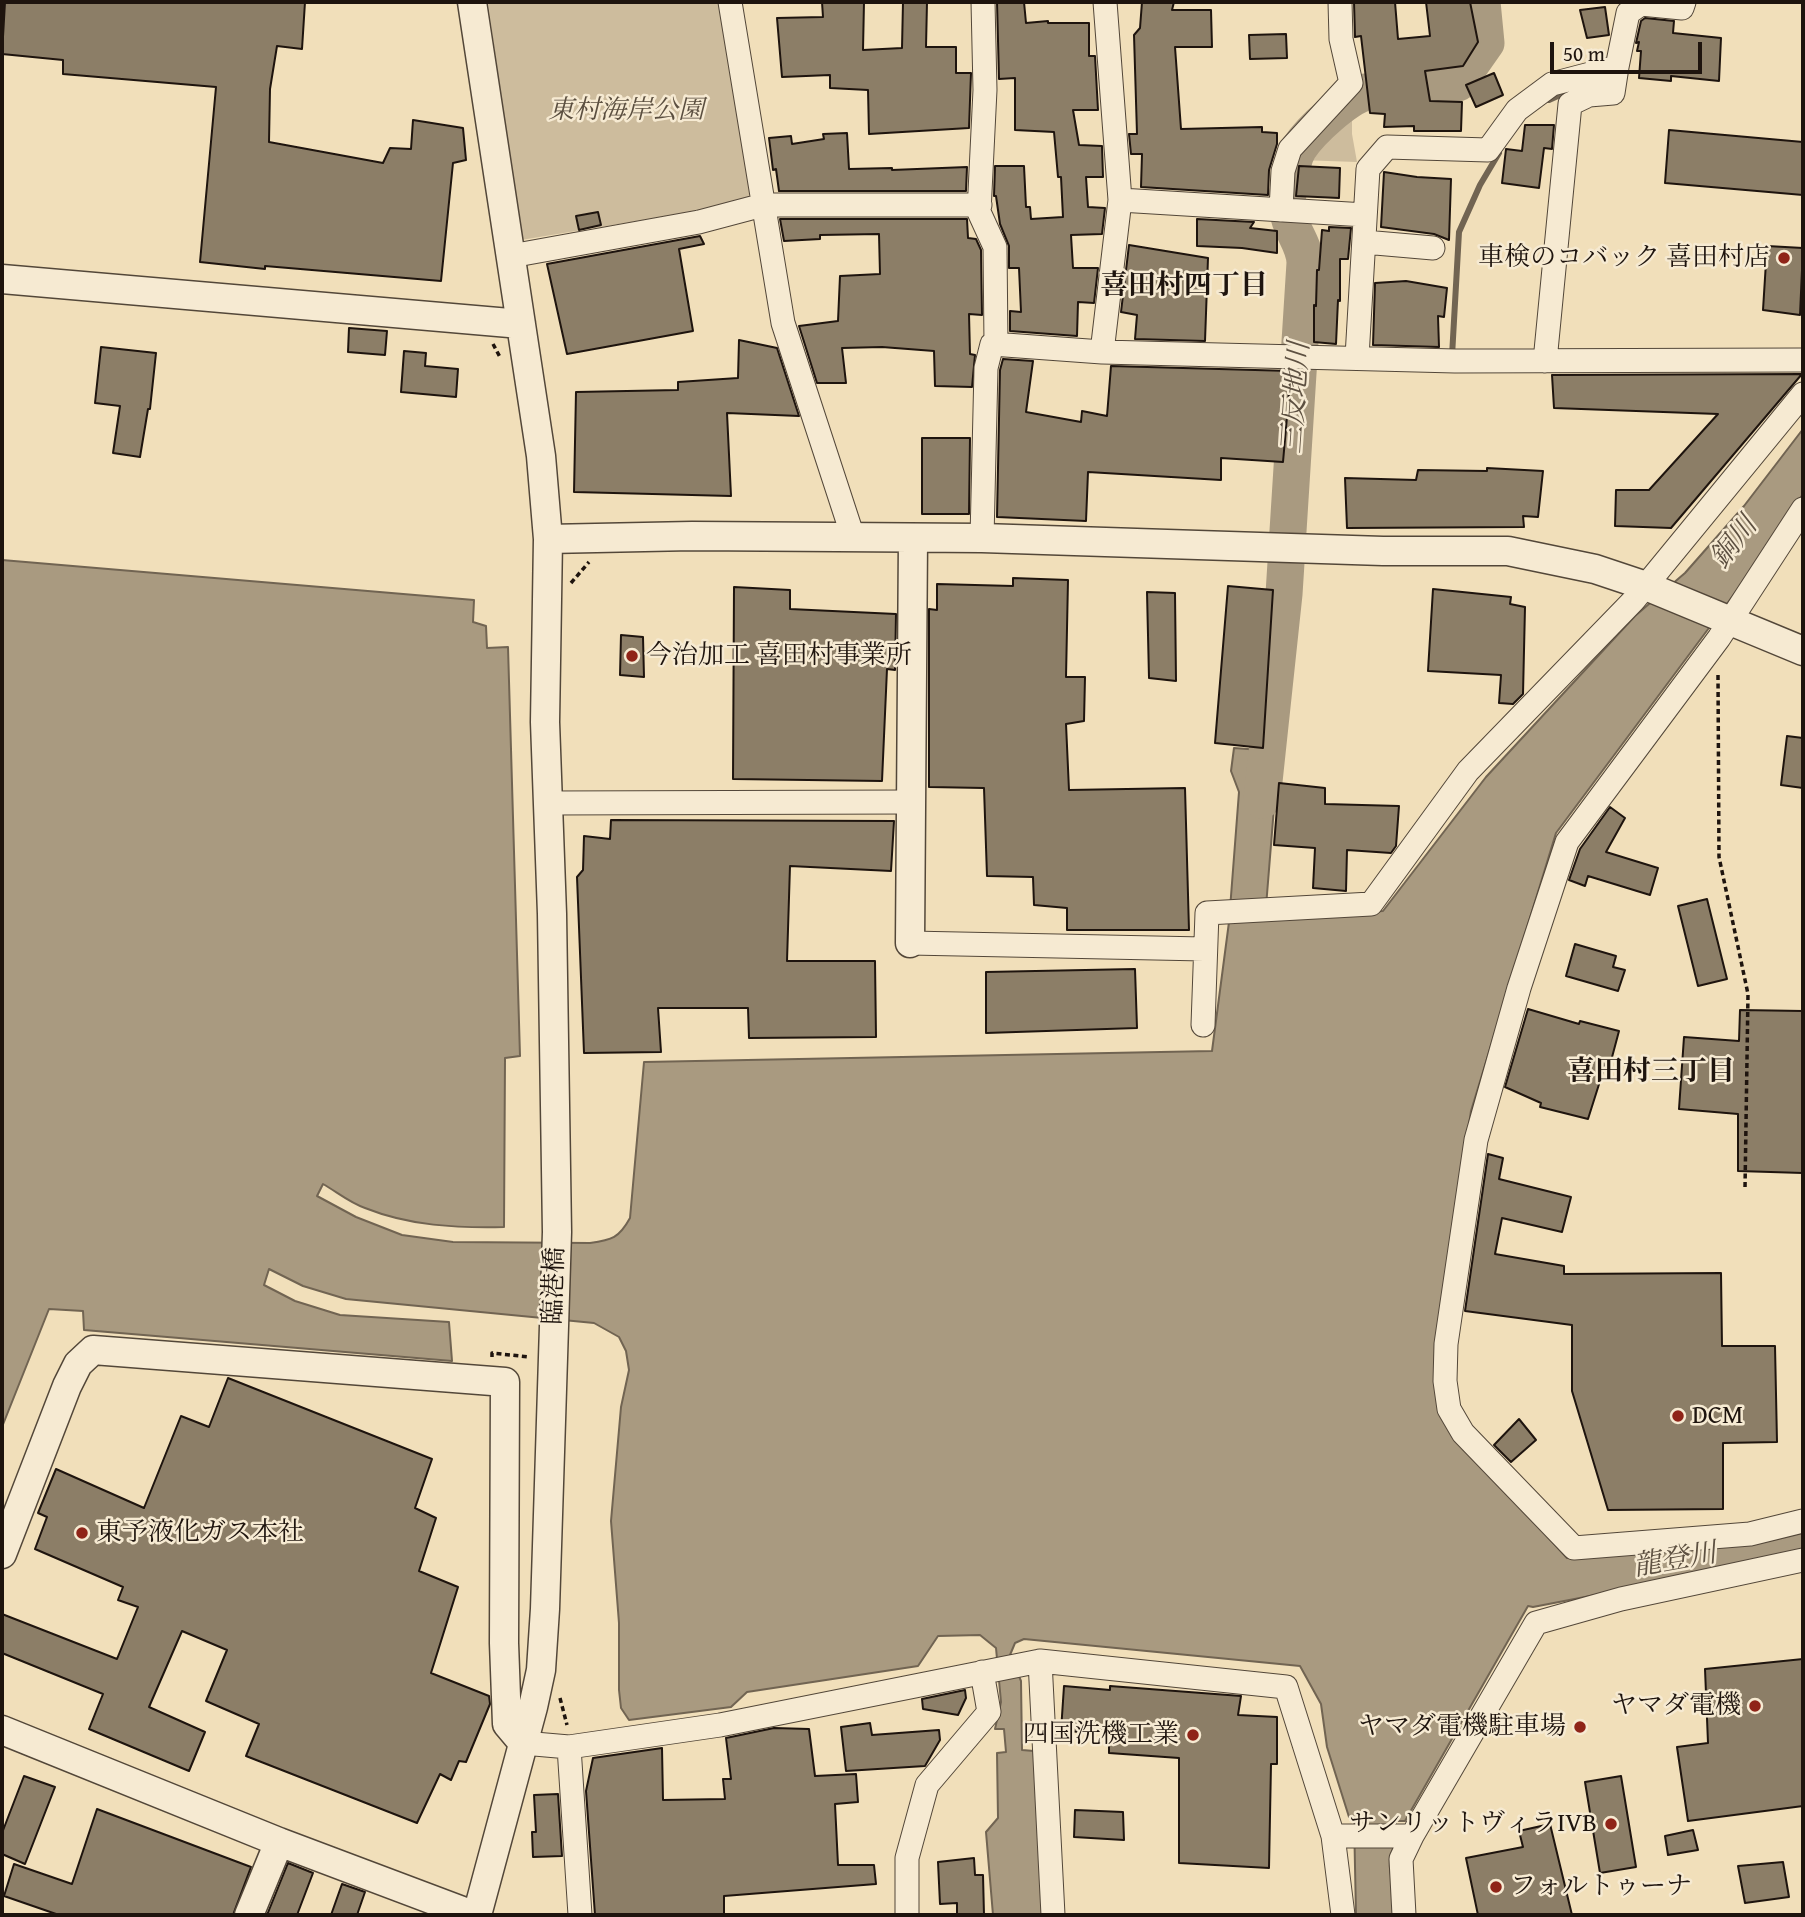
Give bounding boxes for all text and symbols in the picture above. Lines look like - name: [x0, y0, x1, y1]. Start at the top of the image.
- scale bar: [1553, 28, 1705, 72]
- text: 50 m: [1563, 38, 1605, 69]
- park label: 東村海岸公園: [548, 95, 704, 127]
- place label: 車検のコバック 喜田村店: [1478, 242, 1770, 274]
- marker: 車検のコバック 喜田村店: [1776, 250, 1792, 266]
- district label: 喜田村四丁目: [1100, 270, 1268, 304]
- water label: 三反地川: [1276, 341, 1318, 455]
- water label: 銅川: [1705, 511, 1765, 575]
- place label: 今治加工 喜田村事業所: [646, 640, 912, 672]
- marker: 今治加工 喜田村事業所: [624, 648, 640, 664]
- district label: 喜田村三丁目: [1567, 1056, 1735, 1090]
- street label: 臨港橋: [538, 1246, 572, 1326]
- place label: DCM: [1692, 1400, 1743, 1432]
- marker: DCM: [1670, 1408, 1686, 1424]
- place label: 東予液化ガス本社: [96, 1517, 304, 1549]
- marker: 東予液化ガス本社: [74, 1525, 90, 1541]
- water label: 龍登川: [1631, 1537, 1719, 1585]
- place label: ヤマダ電機: [1611, 1690, 1741, 1722]
- marker: ヤマダ電機: [1747, 1698, 1763, 1714]
- place label: ヤマダ電機駐車場: [1358, 1711, 1566, 1743]
- place label: 四国洗機工業: [1023, 1719, 1179, 1751]
- marker: ヤマダ電機駐車場: [1572, 1719, 1588, 1735]
- marker: 四国洗機工業: [1185, 1727, 1201, 1743]
- place label: サンリットヴィラⅣB: [1349, 1808, 1597, 1840]
- marker: サンリットヴィラⅣB: [1603, 1816, 1619, 1832]
- place label: フォルトゥーナ: [1510, 1871, 1692, 1903]
- marker: フォルトゥーナ: [1488, 1879, 1504, 1895]

